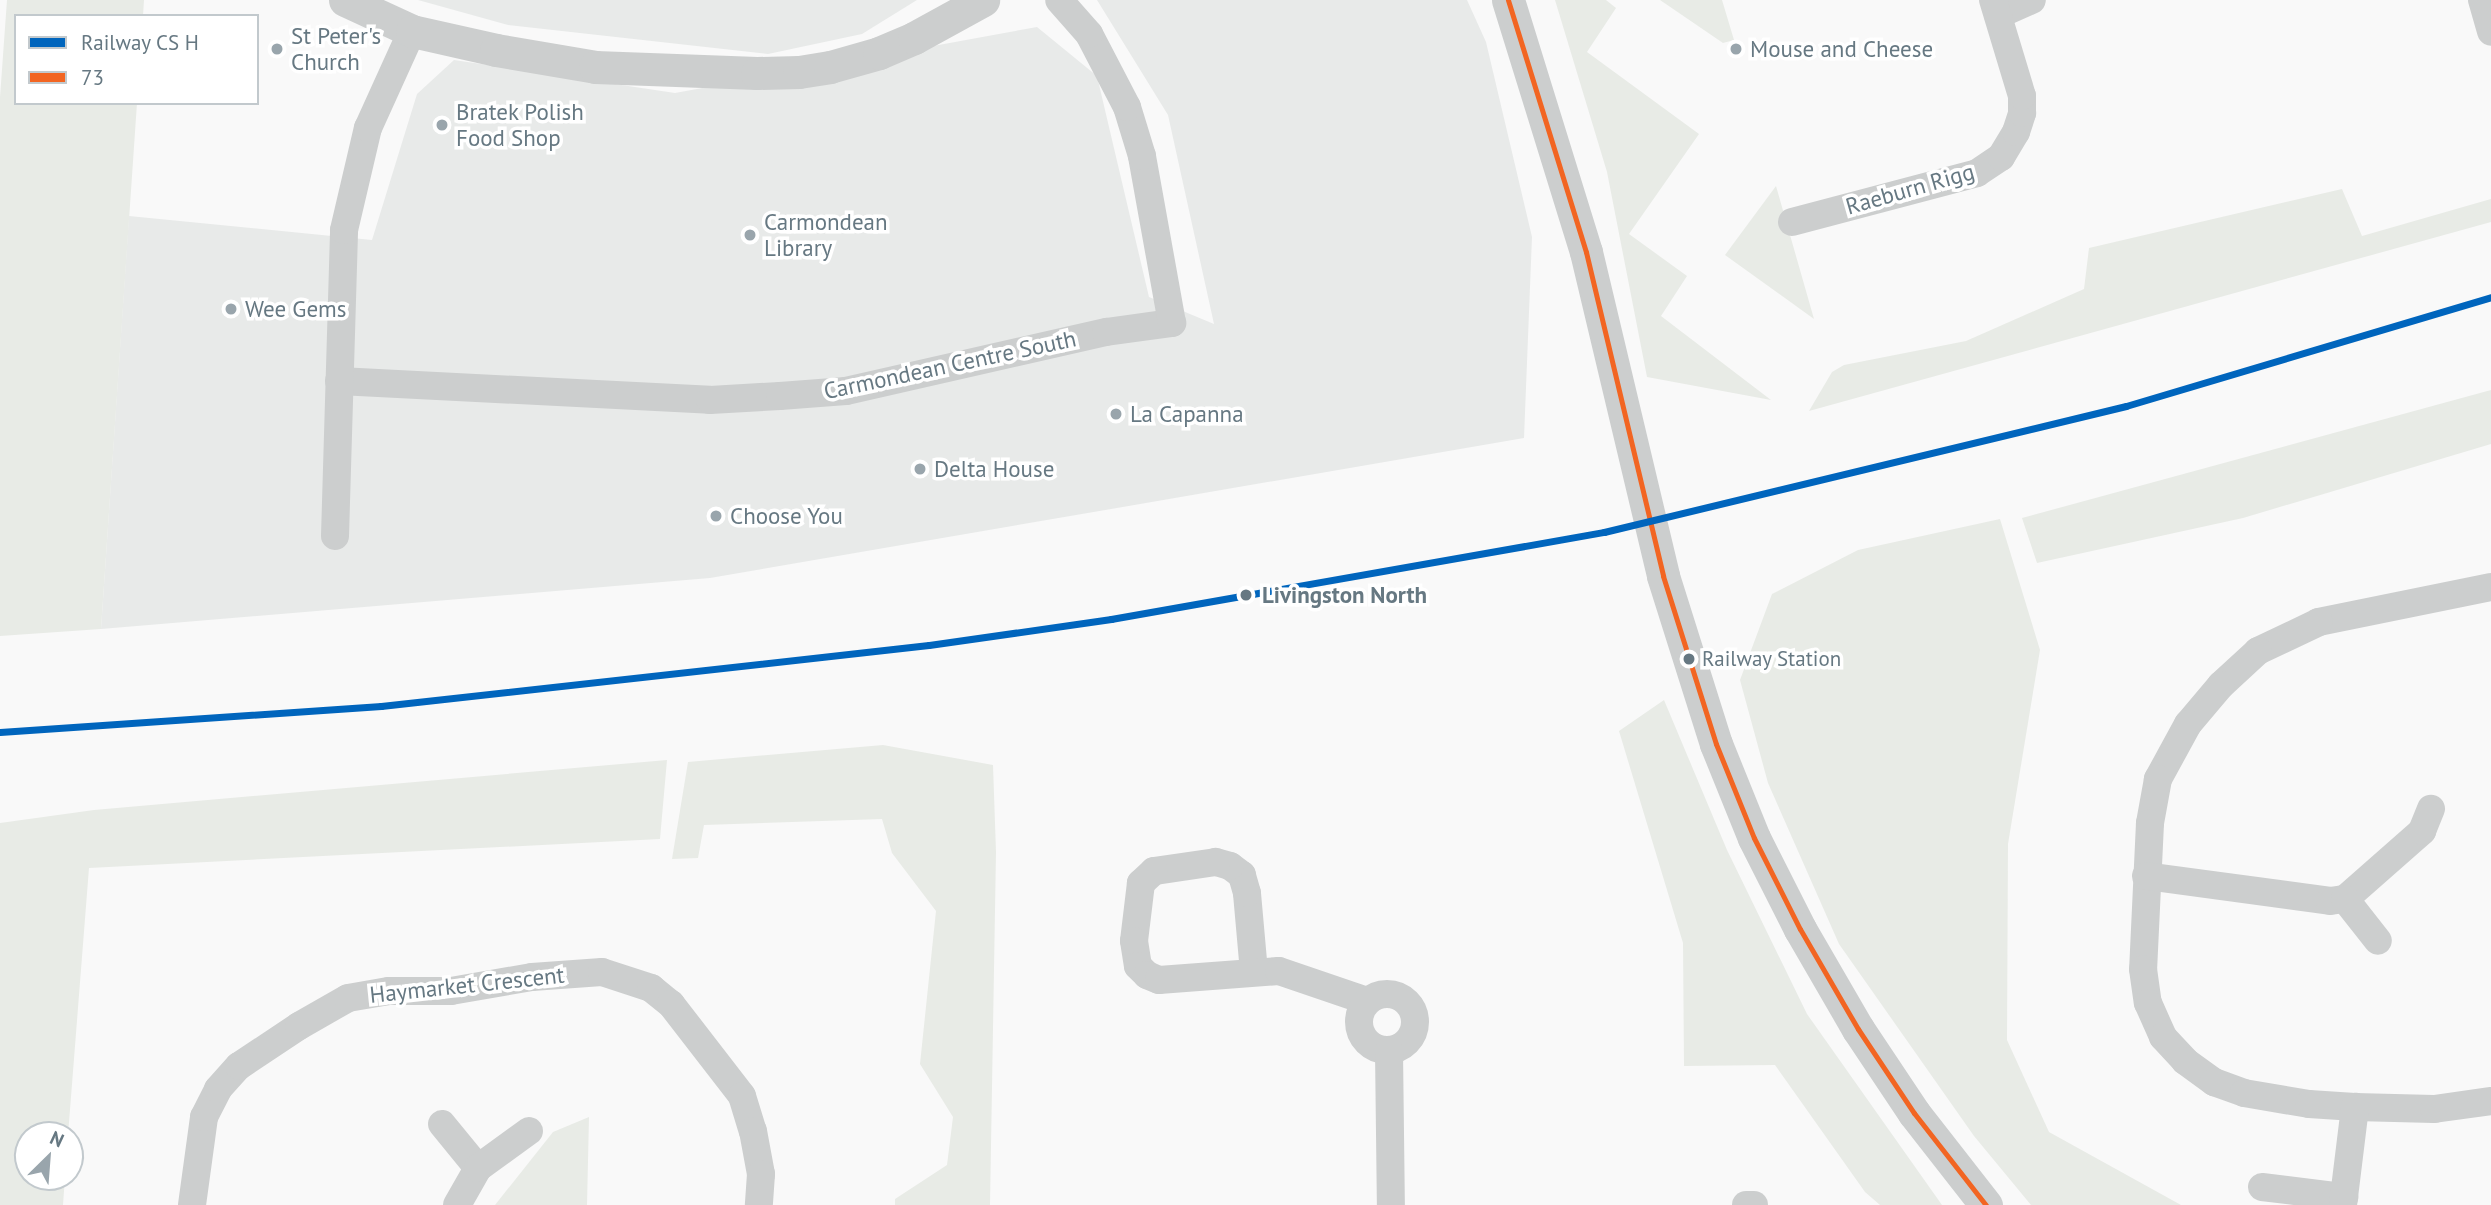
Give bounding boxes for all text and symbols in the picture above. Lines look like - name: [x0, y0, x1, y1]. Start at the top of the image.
- legend: [14, 14, 259, 105]
- place label: St Peter's Church: [291, 22, 381, 76]
- text: Railway CS H: [81, 29, 199, 56]
- place label: Mouse and Cheese: [1750, 35, 1933, 63]
- marker: St Peter's Church: [269, 41, 285, 57]
- marker: Mouse and Cheese: [1728, 41, 1744, 57]
- text: 73: [81, 64, 104, 91]
- place label: Bratek Polish Food Shop: [456, 98, 585, 152]
- marker: Bratek Polish Food Shop: [434, 117, 450, 133]
- street label: Raeburn Rigg: [1843, 157, 1977, 221]
- place label: Carmondean Library: [764, 208, 888, 262]
- marker: Carmondean Library: [742, 227, 758, 243]
- place label: Wee Gems: [245, 295, 346, 323]
- marker: Wee Gems: [223, 301, 239, 317]
- street label: Carmondean Centre South: [821, 325, 1079, 405]
- place label: La Capanna: [1130, 400, 1244, 428]
- marker: La Capanna: [1108, 406, 1124, 422]
- place label: Delta House: [934, 455, 1054, 483]
- marker: Delta House: [912, 461, 928, 477]
- place label: Choose You: [730, 502, 843, 530]
- marker: Choose You: [708, 508, 724, 524]
- place label: Livingston North: [1262, 581, 1427, 609]
- marker: Livingston North: [1236, 585, 1256, 605]
- place label: Railway Station: [1702, 646, 1842, 672]
- marker: Railway Station: [1682, 652, 1696, 666]
- street label: Haymarket Crescent: [368, 961, 566, 1009]
- north arrow: [14, 1121, 84, 1191]
- text: N: [46, 1125, 68, 1152]

